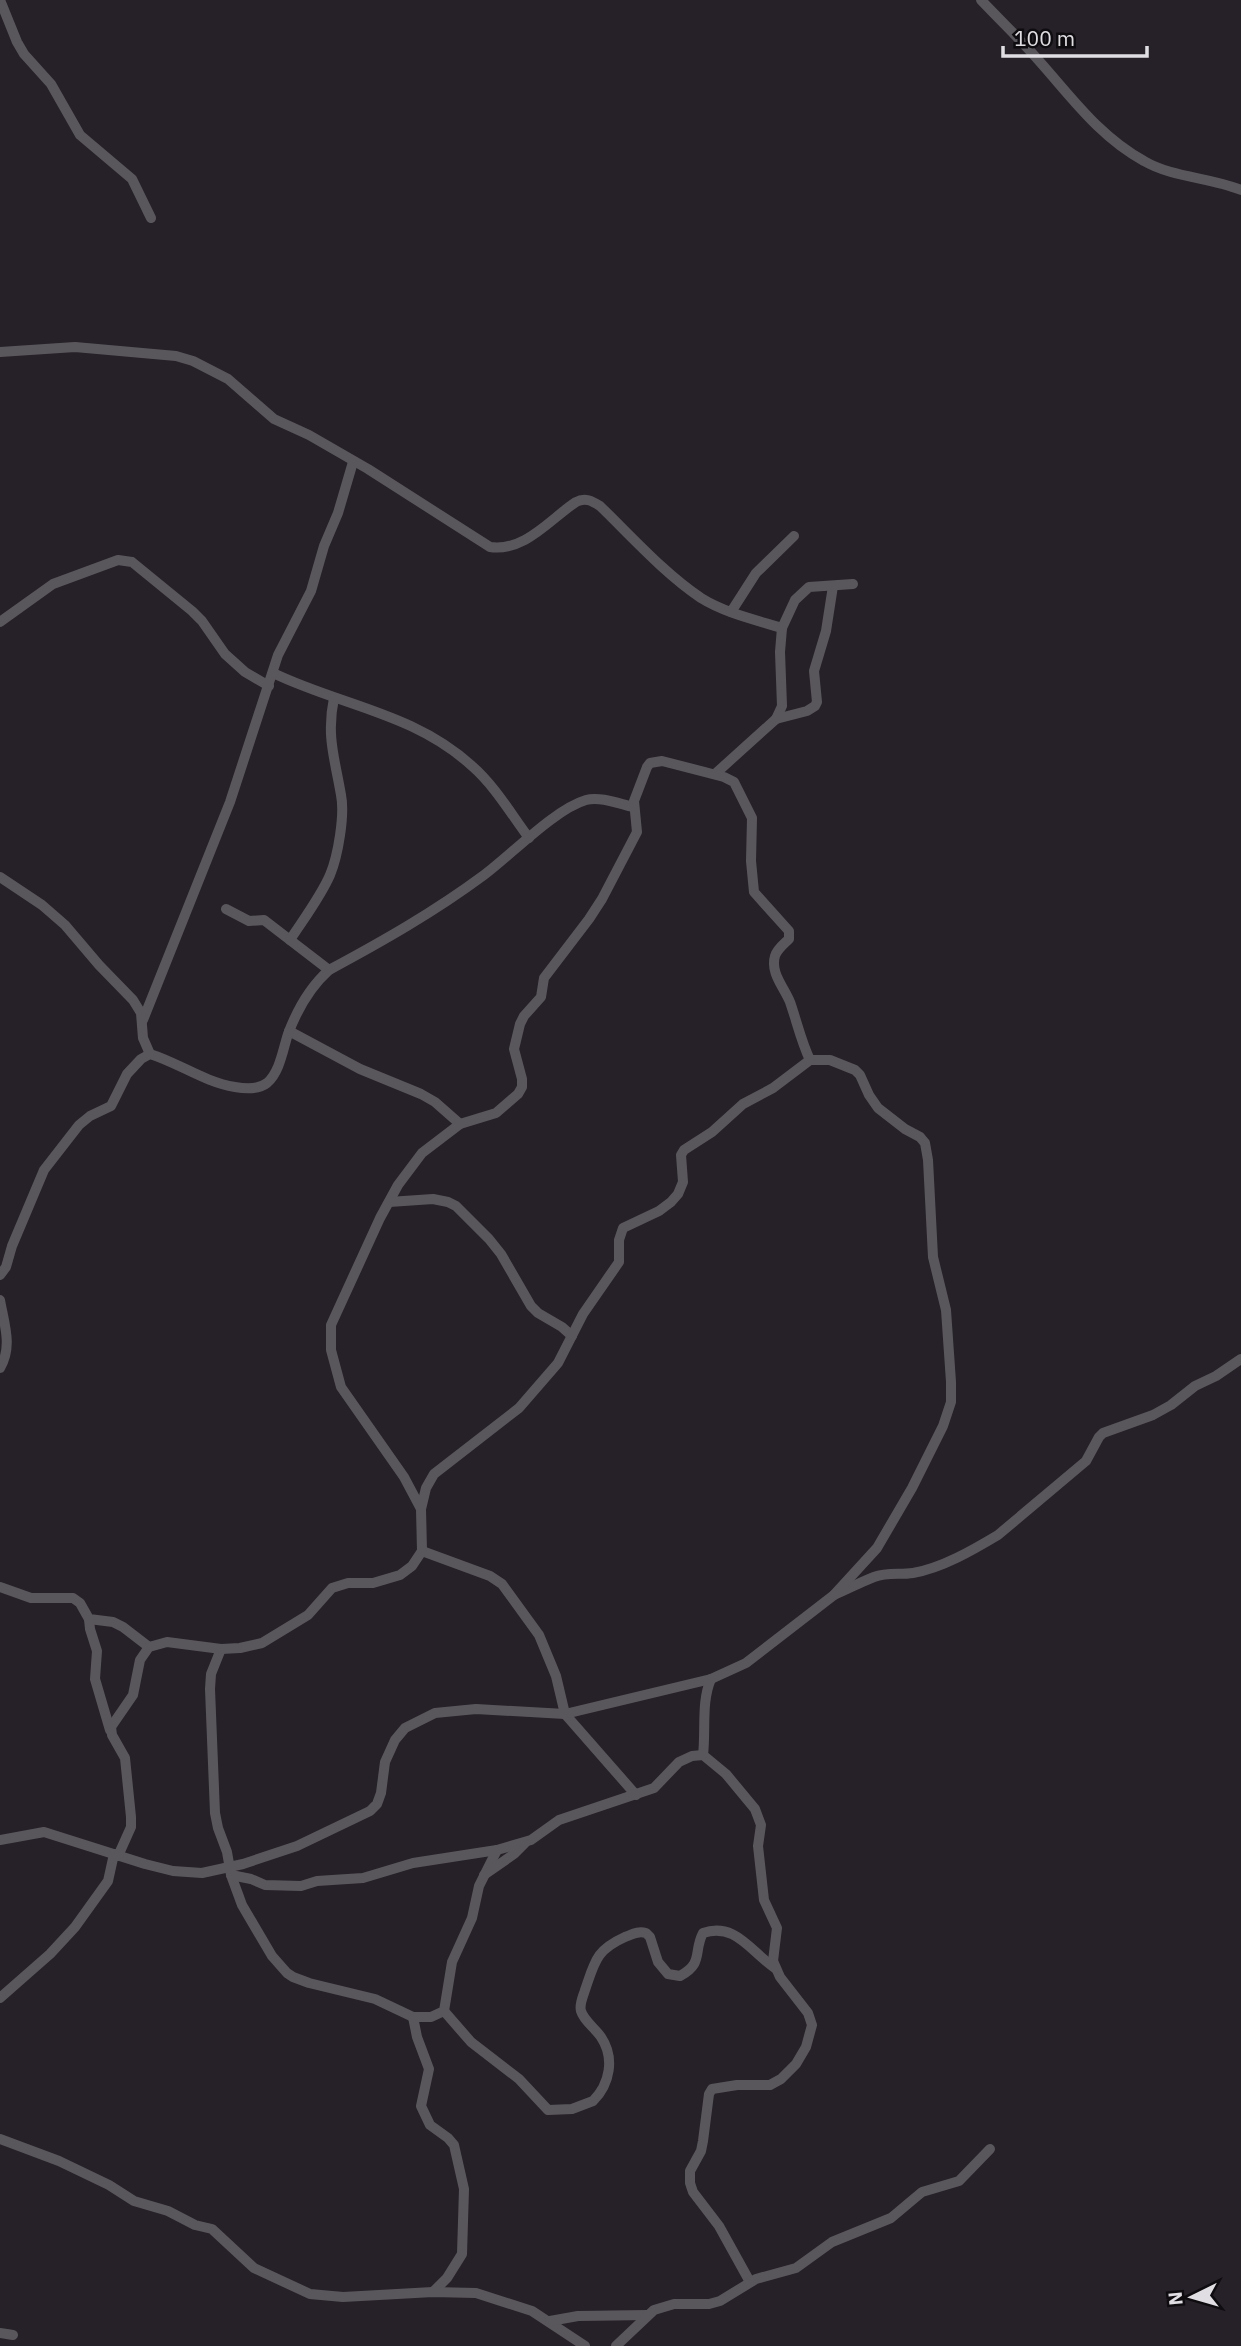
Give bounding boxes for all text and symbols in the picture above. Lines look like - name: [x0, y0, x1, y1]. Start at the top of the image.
- scale bar: [1003, 14, 1146, 58]
- text: 100 m: [1014, 24, 1075, 52]
- north arrow: [1157, 2262, 1227, 2332]
- text: N: [1163, 2291, 1188, 2306]

